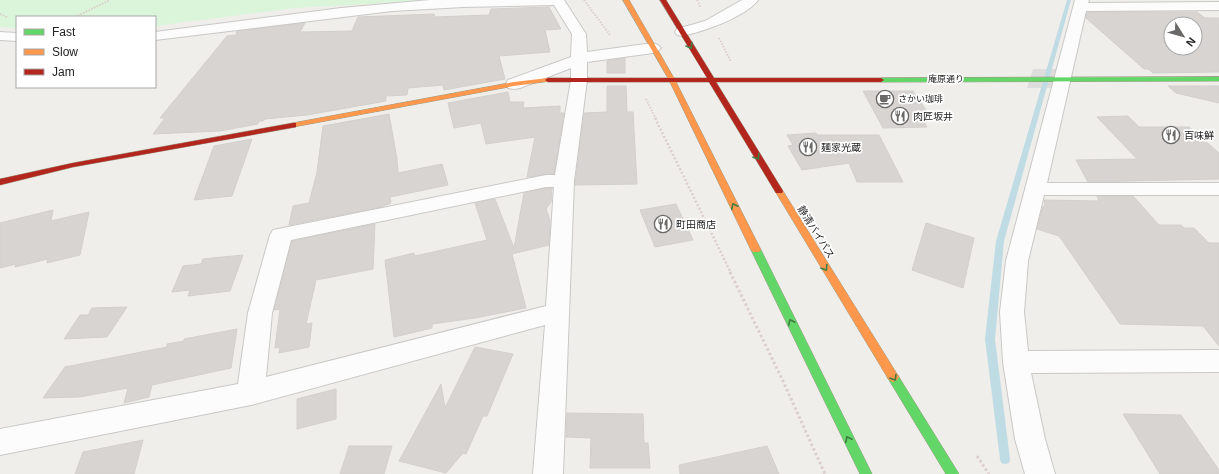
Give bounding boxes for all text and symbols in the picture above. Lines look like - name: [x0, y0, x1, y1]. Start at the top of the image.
- legend: [16, 16, 156, 88]
- north arrow: [1163, 16, 1203, 56]
- text: Fast: [52, 25, 76, 39]
- text: N: [1184, 35, 1198, 49]
- one-way arrow: [685, 42, 692, 49]
- text: Slow: [52, 45, 78, 59]
- text: Jam: [52, 65, 75, 79]
- street label: 庵原通り: [928, 74, 964, 84]
- cafe icon: さかい珈琲: [875, 89, 895, 109]
- place label: さかい珈琲: [898, 94, 943, 104]
- restaurant icon: 肉匠坂井: [890, 106, 910, 126]
- place label: 肉匠坂井: [913, 111, 953, 122]
- restaurant icon: 百味鮮: [1161, 125, 1181, 145]
- place label: 百味鮮: [1184, 130, 1214, 141]
- restaurant icon: 麺家光蔵: [798, 137, 818, 157]
- place label: 麺家光蔵: [821, 142, 861, 153]
- one-way arrow: [753, 153, 760, 160]
- one-way arrow: [731, 202, 739, 210]
- street label: 静清バイパス: [795, 204, 837, 260]
- restaurant icon: 町田商店: [653, 214, 673, 234]
- place label: 町田商店: [676, 219, 716, 230]
- one-way arrow: [821, 264, 828, 271]
- one-way arrow: [788, 319, 796, 327]
- one-way arrow: [889, 374, 896, 381]
- one-way arrow: [846, 436, 853, 443]

